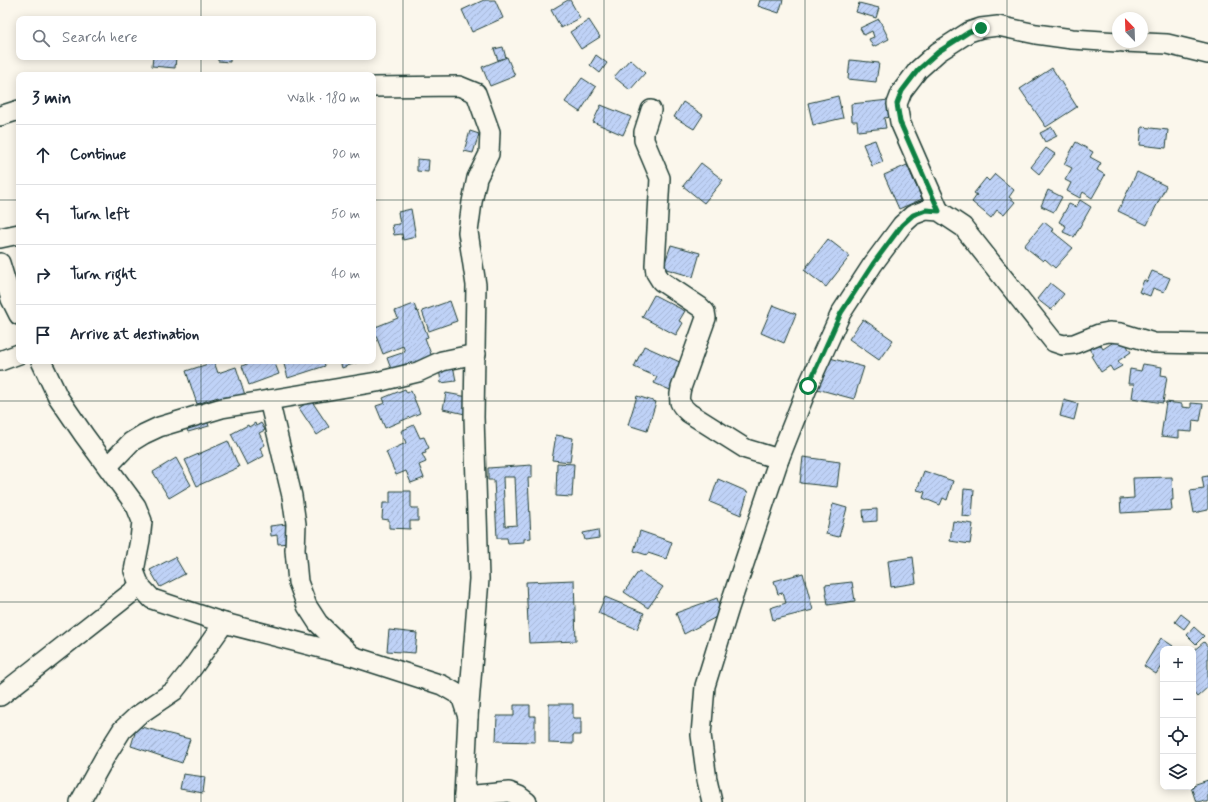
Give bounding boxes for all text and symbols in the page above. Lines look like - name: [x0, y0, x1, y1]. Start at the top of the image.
- north arrow: [1112, 12, 1148, 48]
- search box: [16, 16, 376, 60]
- route end: [972, 19, 990, 37]
- icon: search: [30, 27, 52, 49]
- text: Search here: [62, 28, 138, 48]
- text: 3 min: [32, 87, 71, 109]
- text: Walk · 180 m: [287, 90, 360, 107]
- icon: ahead: [32, 144, 54, 166]
- text: Continue: [70, 145, 126, 165]
- text: 90 m: [332, 146, 360, 163]
- icon: left: [32, 204, 54, 226]
- text: Turn left: [70, 205, 130, 225]
- text: 50 m: [331, 206, 360, 223]
- icon: right: [32, 264, 54, 286]
- text: Turn right: [70, 265, 137, 285]
- text: 40 m: [331, 266, 360, 283]
- icon: arrive: [32, 324, 54, 346]
- text: Arrive at destination: [70, 325, 199, 345]
- route start: [799, 377, 817, 395]
- map controls: [1160, 646, 1196, 790]
- button: +: [1160, 646, 1196, 682]
- button: −: [1160, 682, 1196, 718]
- button: locate: [1160, 718, 1196, 754]
- button: layers: [1160, 754, 1196, 790]

